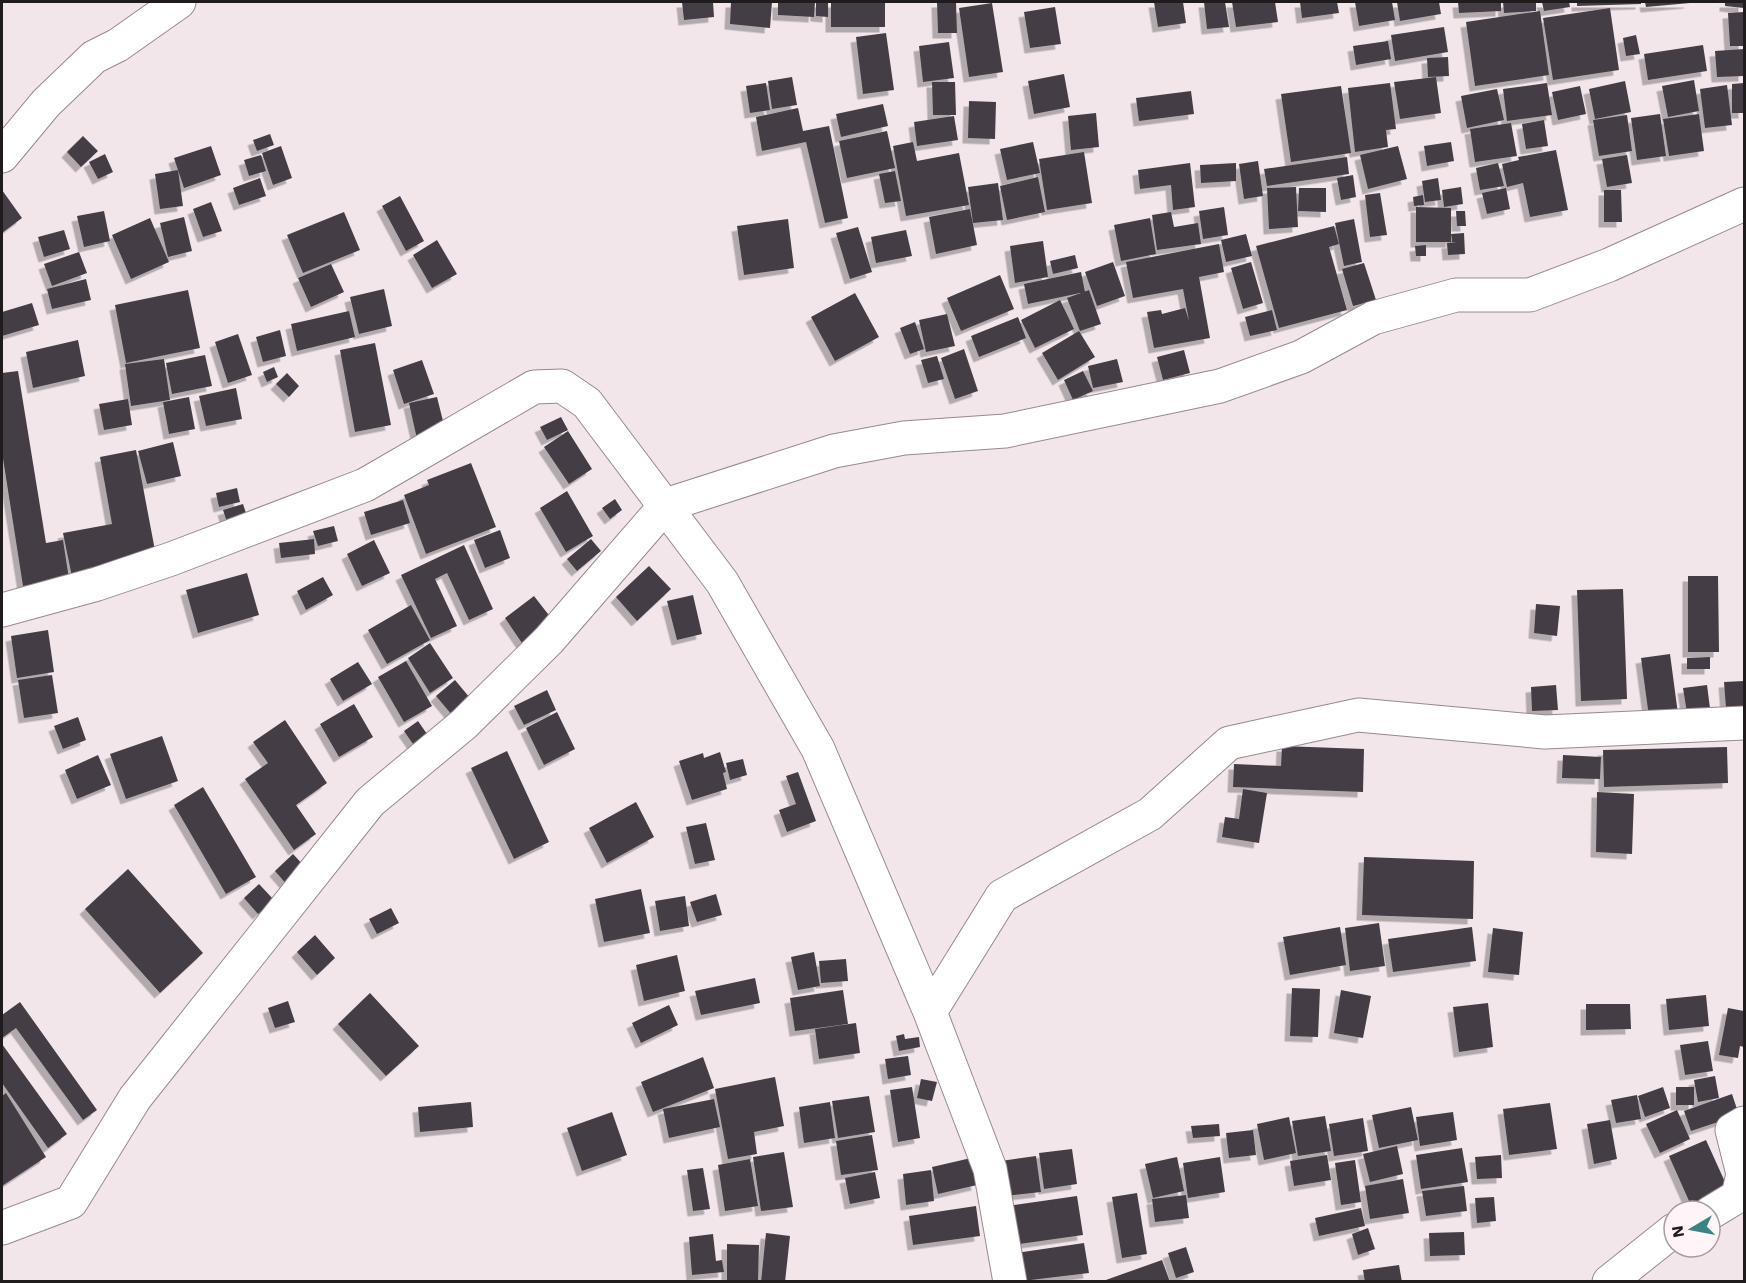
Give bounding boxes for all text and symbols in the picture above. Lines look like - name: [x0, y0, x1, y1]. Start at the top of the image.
- north arrow: [1662, 1199, 1722, 1259]
- text: N: [1667, 1224, 1688, 1239]

